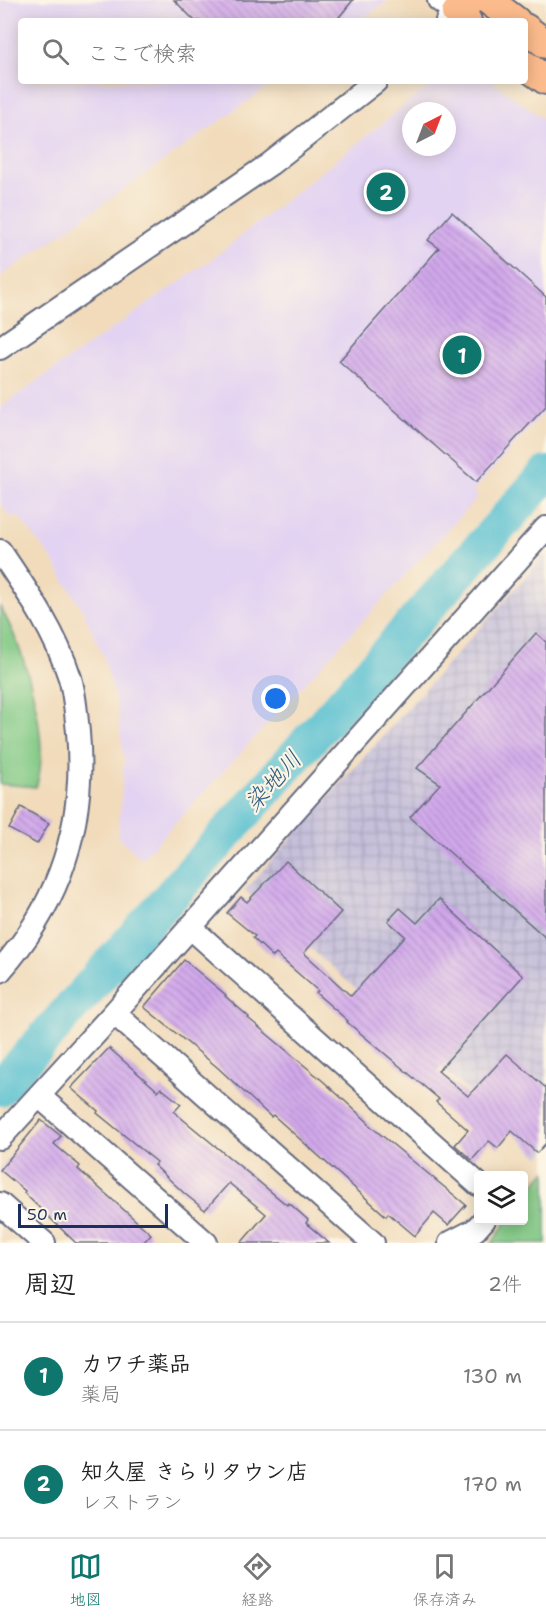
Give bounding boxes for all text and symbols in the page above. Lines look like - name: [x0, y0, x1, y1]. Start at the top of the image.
- search box: [18, 18, 528, 84]
- icon: search: [39, 35, 72, 68]
- text: ここで検索: [87, 39, 197, 68]
- north arrow: [402, 102, 456, 156]
- pin: 2: [366, 170, 406, 214]
- pin: 1: [442, 332, 482, 378]
- your location: [261, 684, 290, 713]
- water label: 染地川: [237, 744, 309, 818]
- map controls: [474, 1171, 528, 1225]
- button: layers: [474, 1171, 528, 1225]
- scale bar: [18, 1201, 168, 1228]
- text: 50 m: [27, 1204, 67, 1225]
- text: 周辺: [24, 1266, 76, 1301]
- text: 2件: [488, 1271, 522, 1297]
- text: カワチ薬品: [81, 1349, 191, 1378]
- text: 1: [39, 1363, 48, 1389]
- text: 130 m: [463, 1363, 522, 1389]
- text: 薬局: [81, 1381, 121, 1407]
- text: 知久屋 きらりタウン店: [81, 1457, 309, 1486]
- text: 2: [37, 1471, 51, 1497]
- text: 170 m: [463, 1471, 522, 1497]
- text: レストラン: [81, 1489, 183, 1515]
- tab: 地図: [69, 1550, 102, 1610]
- tab: 経路: [241, 1550, 274, 1610]
- tab: 保存済み: [413, 1550, 477, 1610]

